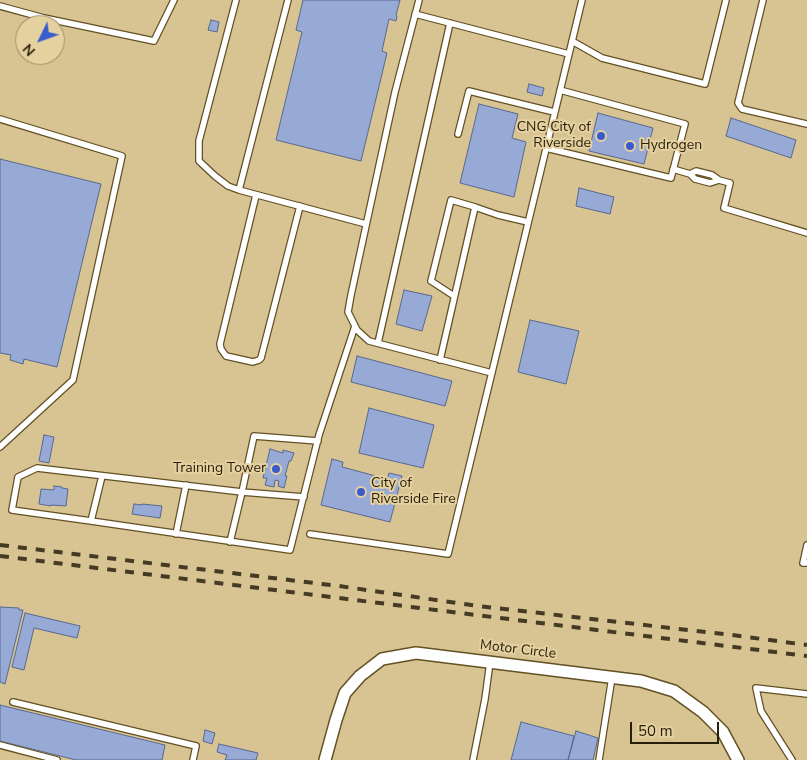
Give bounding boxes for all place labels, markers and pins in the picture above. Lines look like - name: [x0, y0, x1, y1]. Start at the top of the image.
- place label: CNG City of Riverside: [517, 120, 591, 152]
- marker: CNG City of Riverside: [595, 130, 607, 142]
- place label: Hydrogen: [640, 138, 702, 154]
- marker: Hydrogen: [624, 140, 636, 152]
- place label: Training Tower: [173, 461, 266, 477]
- marker: Training Tower: [270, 463, 282, 475]
- place label: City of Riverside Fire: [371, 476, 456, 508]
- marker: City of Riverside Fire: [355, 486, 367, 498]

